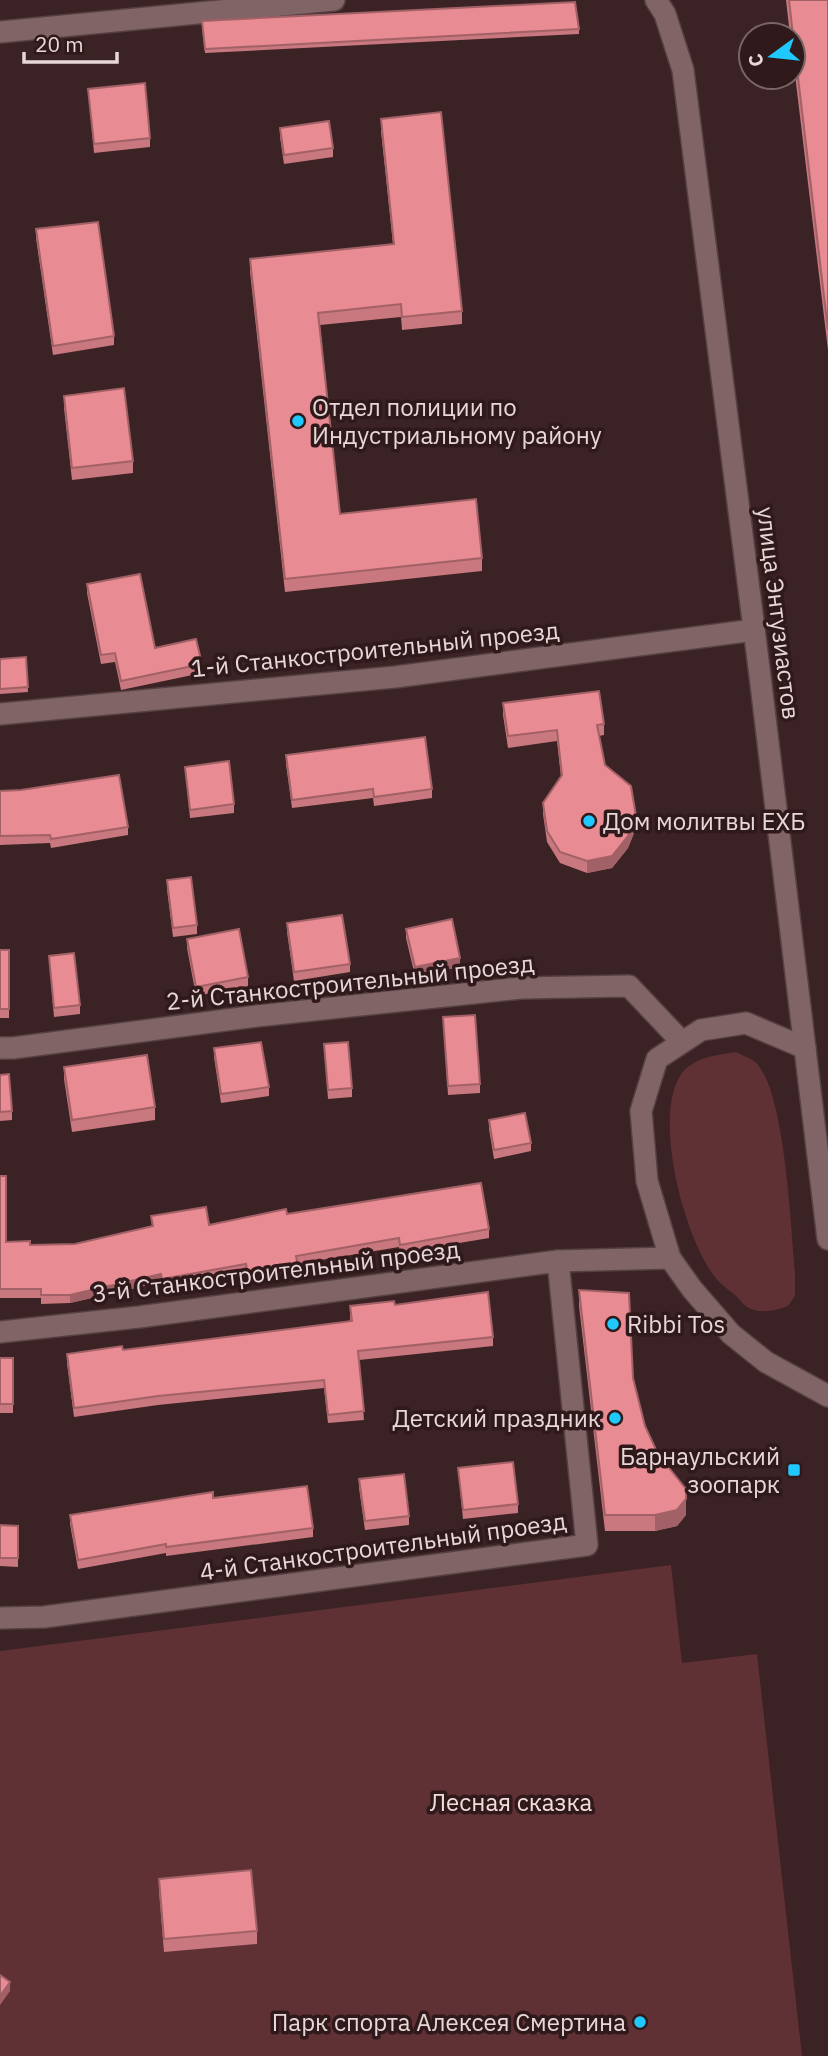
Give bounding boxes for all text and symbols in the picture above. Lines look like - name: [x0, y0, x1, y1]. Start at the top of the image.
- scale bar: [24, 21, 117, 65]
- north arrow: [737, 21, 807, 91]
- text: 20 m: [35, 30, 84, 58]
- text: С: [742, 51, 769, 69]
- place label: Отдел полиции по Индустриальному району: [312, 391, 602, 451]
- marker: Отдел полиции по Индустриальному району: [290, 413, 306, 429]
- street label: улица Энтузиастов: [750, 505, 808, 721]
- street label: 1-й Станкостроительный проезд: [189, 614, 561, 684]
- place label: Дом молитвы ЕХБ: [603, 805, 806, 837]
- marker: Дом молитвы ЕХБ: [581, 813, 597, 829]
- street label: 2-й Станкостроительный проезд: [164, 947, 536, 1017]
- street label: 3-й Станкостроительный проезд: [90, 1233, 462, 1309]
- place label: Ribbi Tos: [627, 1308, 725, 1340]
- marker: Ribbi Tos: [605, 1316, 621, 1332]
- place label: Детский праздник: [392, 1402, 601, 1434]
- marker: Детский праздник: [607, 1410, 623, 1426]
- place label: Барнаульский зоопарк: [620, 1440, 780, 1500]
- marker: Барнаульский зоопарк: [786, 1462, 802, 1478]
- street label: 4-й Станкостроительный проезд: [198, 1504, 568, 1588]
- park label: Лесная сказка: [430, 1786, 593, 1818]
- place label: Парк спорта Алексея Смертина: [272, 2006, 626, 2038]
- marker: Парк спорта Алексея Смертина: [632, 2014, 648, 2030]

